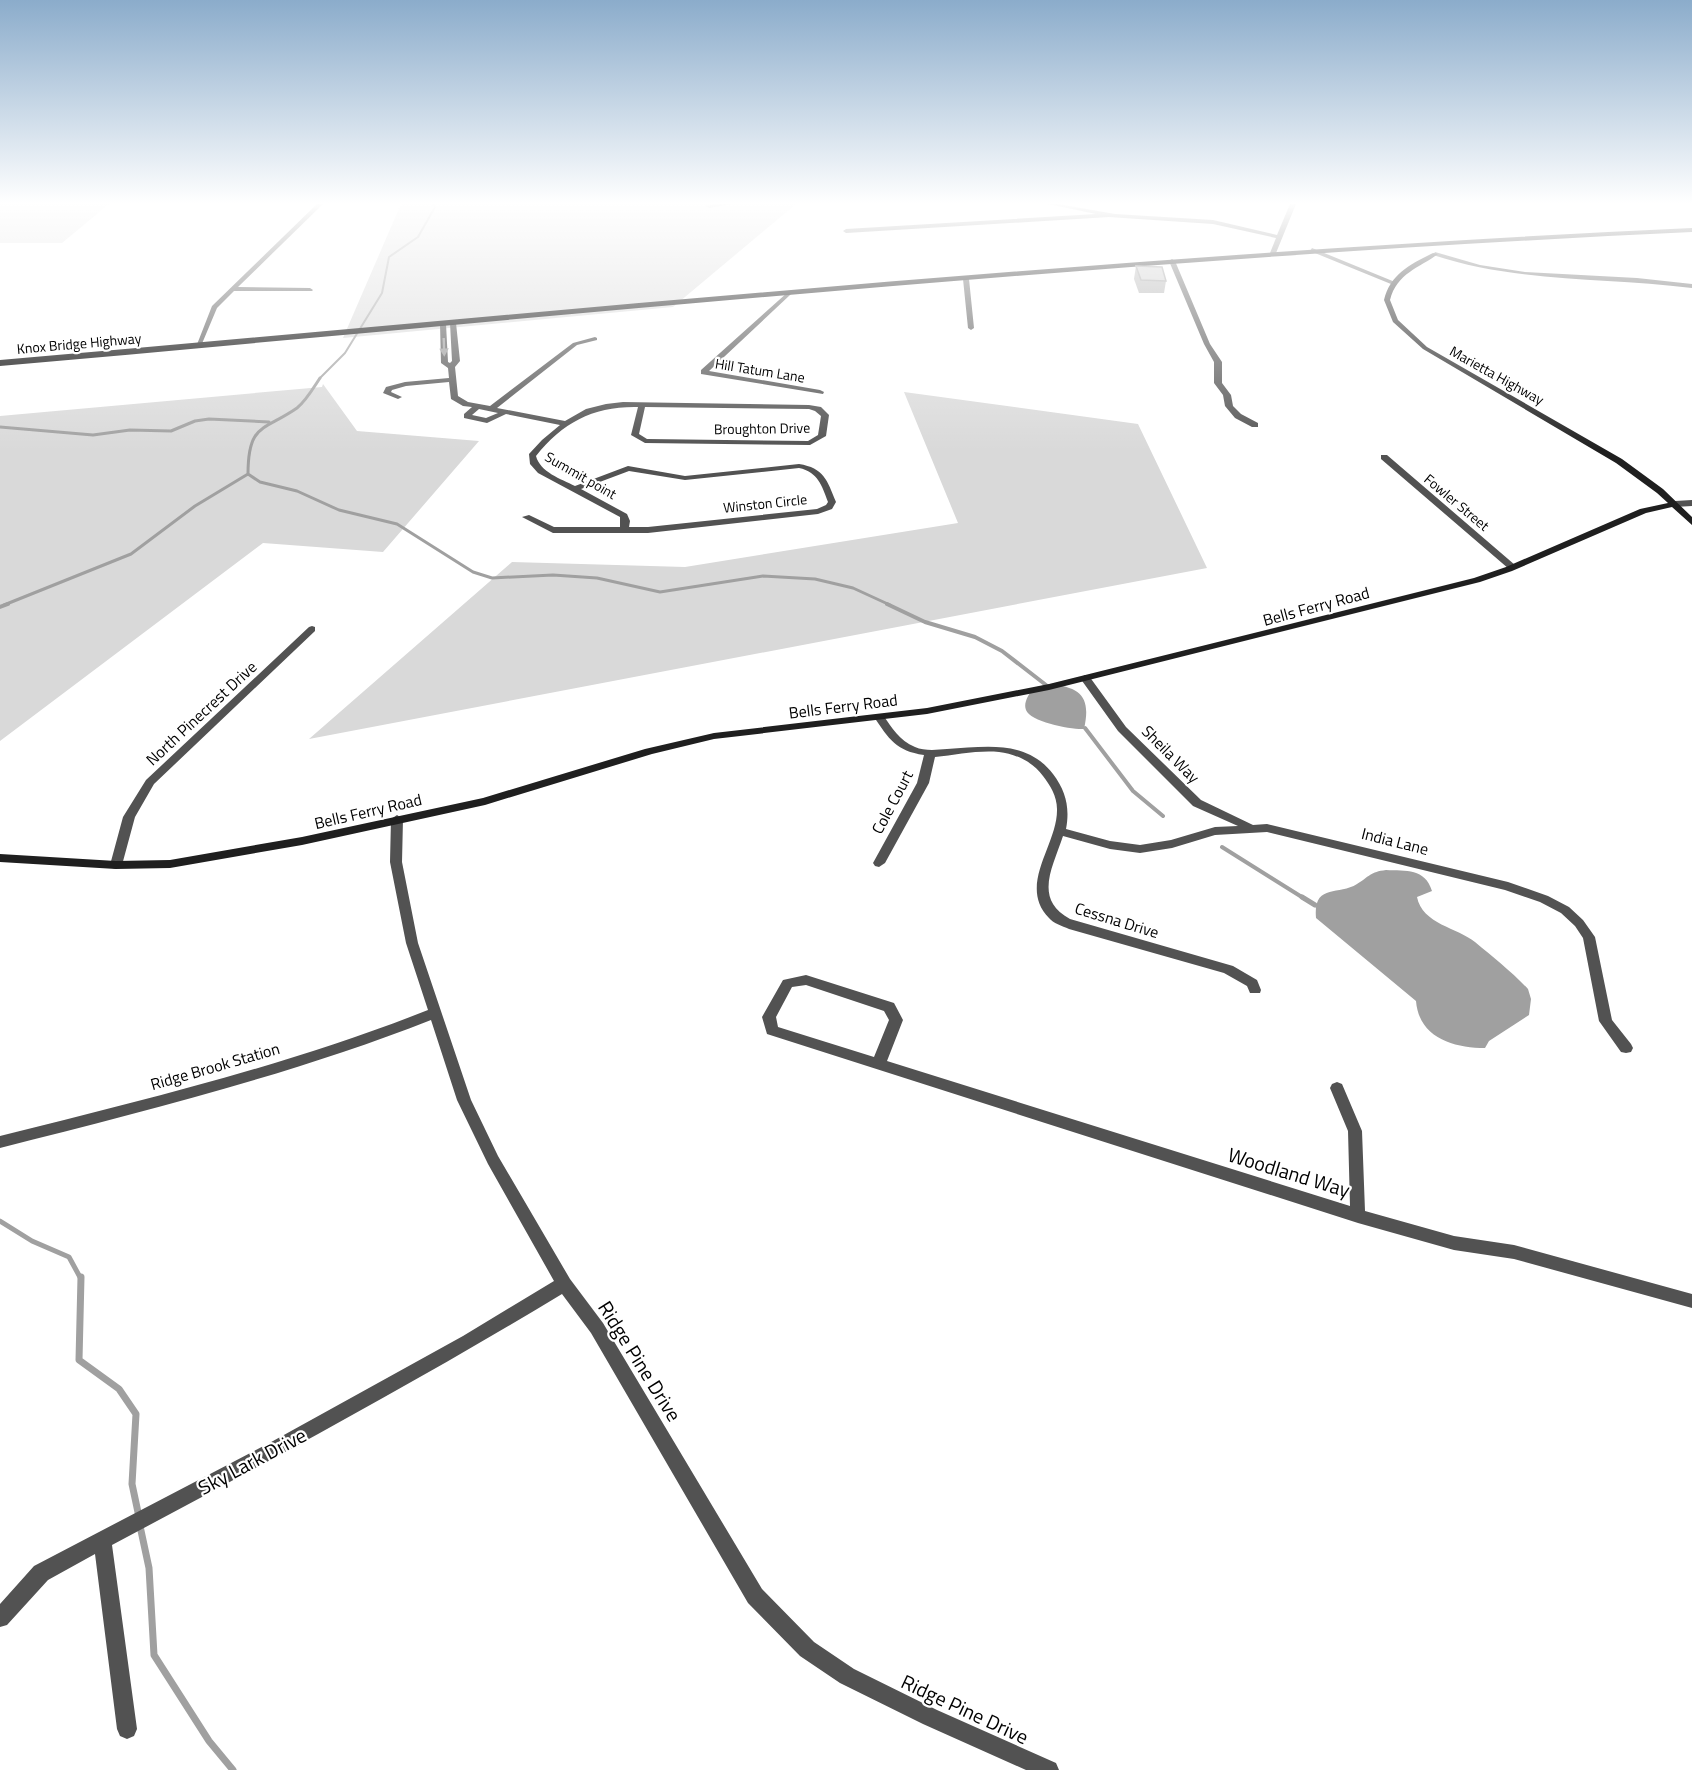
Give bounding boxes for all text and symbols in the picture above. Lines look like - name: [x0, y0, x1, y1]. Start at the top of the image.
- street label: Knox Bridge Highway: [16, 327, 142, 359]
- one-way arrow: [439, 338, 449, 357]
- street label: Marietta Highway: [1446, 340, 1548, 410]
- street label: Hill Tatum Lane: [714, 353, 806, 387]
- street label: Broughton Drive: [714, 417, 810, 439]
- street label: Summit point: [541, 446, 621, 504]
- street label: Fowler Street: [1420, 468, 1494, 536]
- street label: Winston Circle: [722, 488, 808, 518]
- street label: Bells Ferry Road: [1260, 580, 1372, 632]
- street label: North Pinecrest Drive: [140, 655, 262, 771]
- street label: Bells Ferry Road: [787, 687, 899, 725]
- street label: Sheila Way: [1136, 719, 1206, 789]
- street label: Cole Court: [865, 766, 919, 838]
- street label: Bells Ferry Road: [312, 787, 424, 835]
- street label: India Lane: [1359, 821, 1431, 861]
- street label: Cessna Drive: [1072, 896, 1162, 944]
- street label: Ridge Brook Station: [148, 1036, 282, 1096]
- street label: Woodland Way: [1224, 1139, 1354, 1205]
- street label: Ridge Pine Drive: [590, 1295, 690, 1427]
- street label: Sky Lark Drive: [192, 1419, 312, 1503]
- street label: Ridge Pine Drive: [896, 1666, 1034, 1752]

